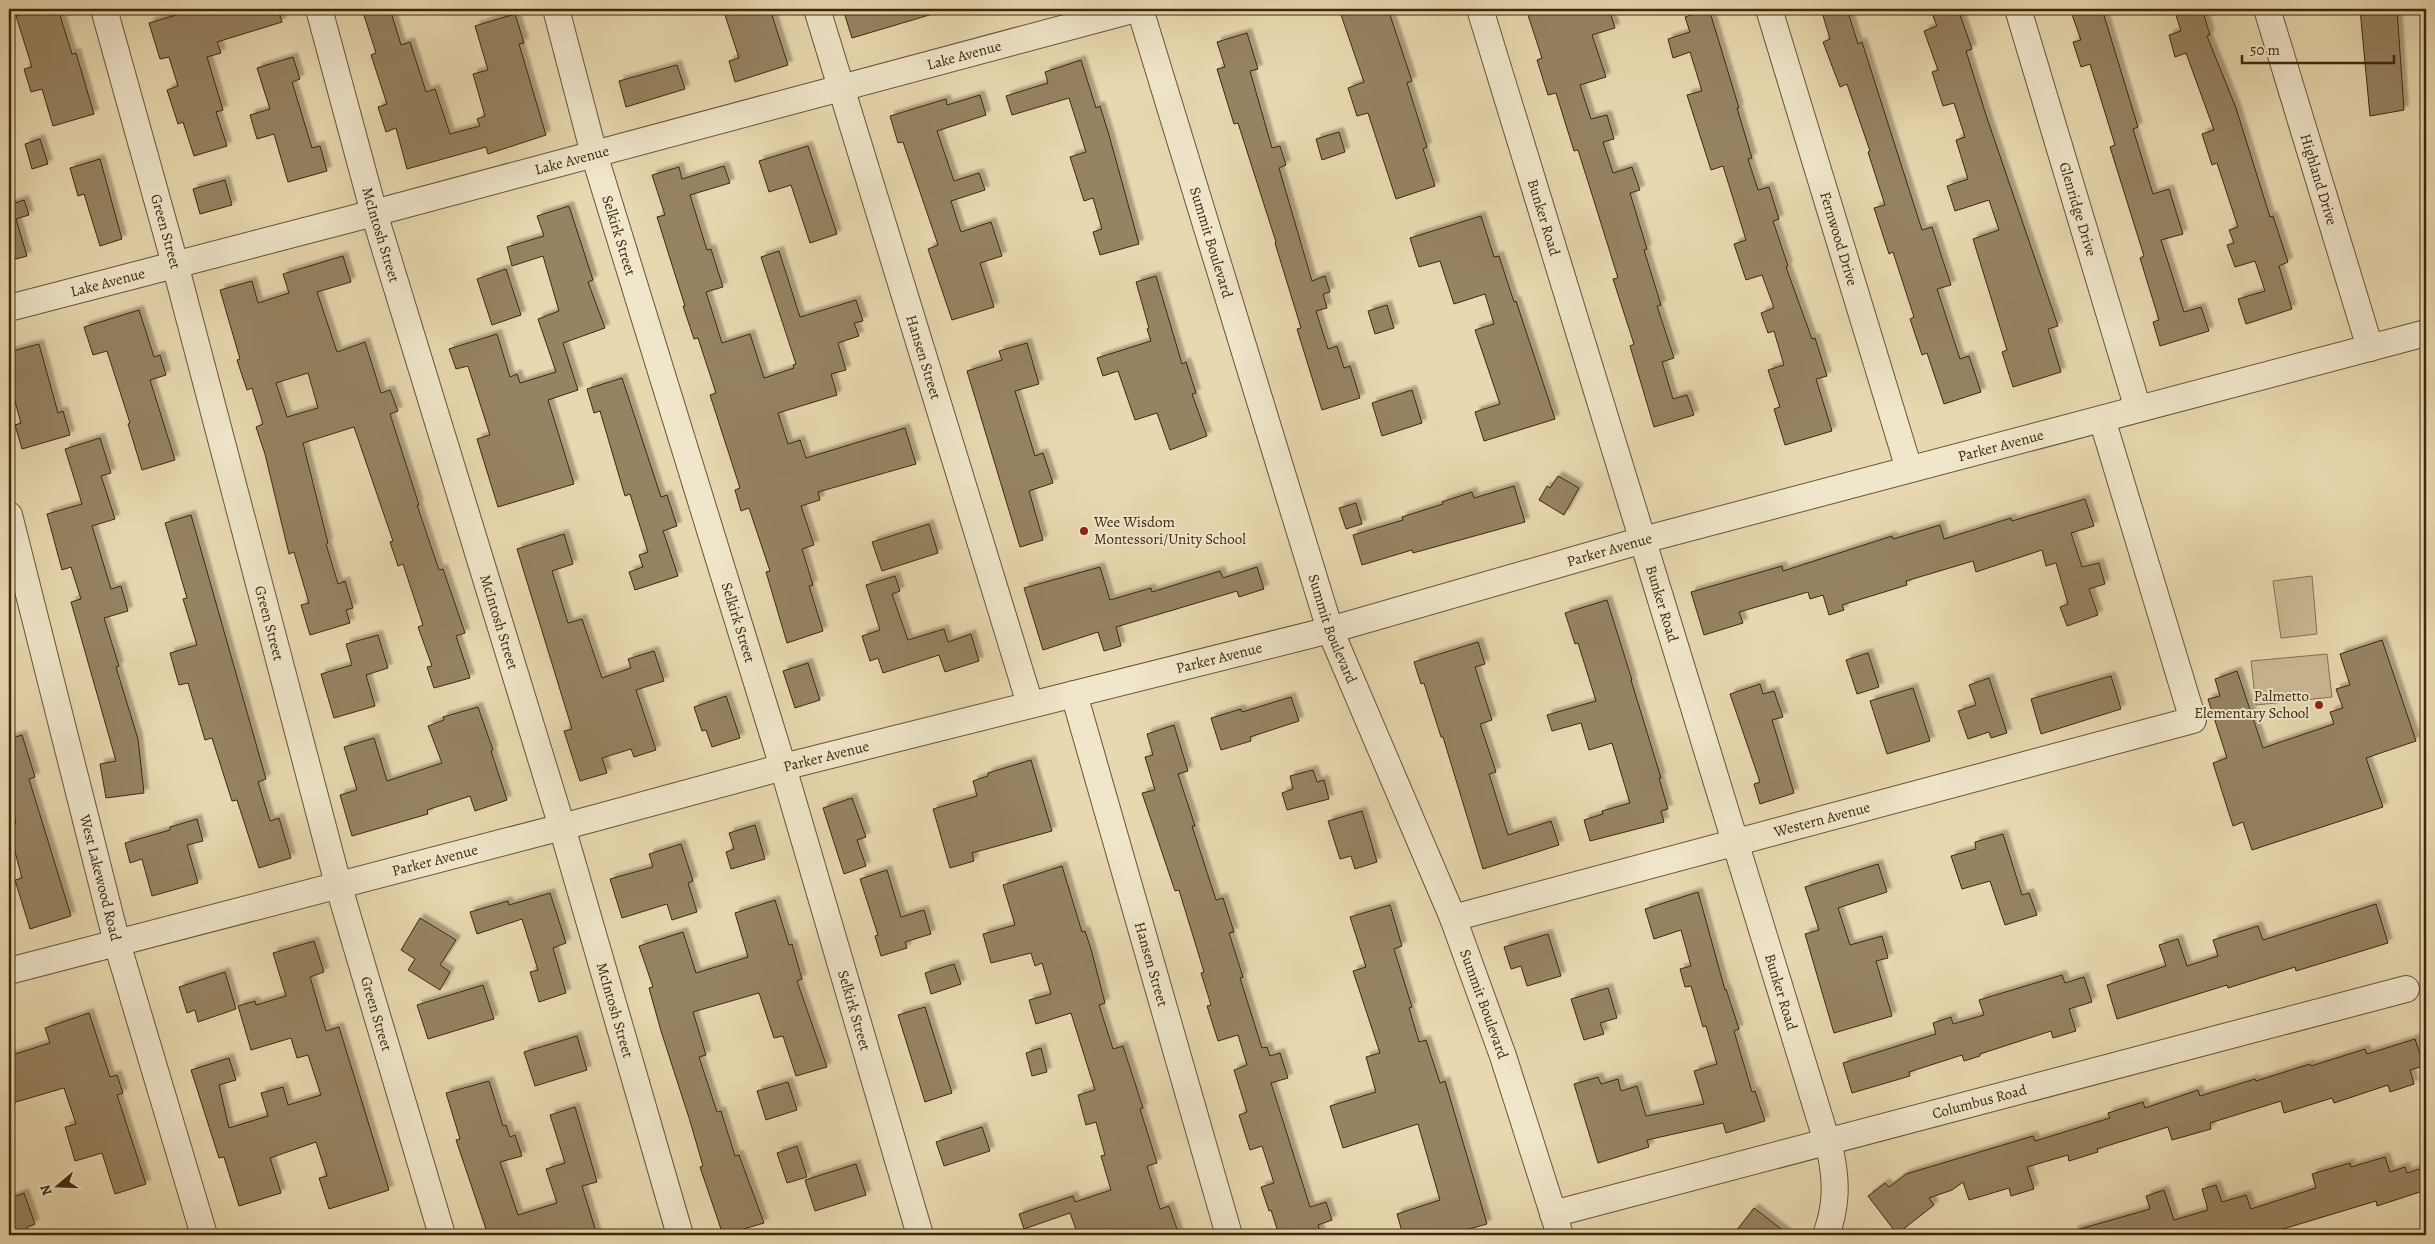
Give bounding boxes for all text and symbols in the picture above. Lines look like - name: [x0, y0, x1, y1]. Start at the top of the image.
- scale bar: [2242, 32, 2395, 64]
- street label: Lake Avenue: [925, 35, 1004, 75]
- text: 50 m: [2250, 40, 2280, 60]
- street label: Highland Drive: [2295, 131, 2342, 228]
- street label: Lake Avenue: [532, 140, 612, 180]
- street label: Glenridge Drive: [2054, 160, 2102, 259]
- street label: Bunker Road: [1523, 177, 1565, 259]
- street label: Summit Boulevard: [1185, 184, 1238, 301]
- street label: McIntosh Street: [357, 185, 405, 285]
- street label: Fernwood Drive: [1815, 189, 1863, 288]
- street label: Green Street: [146, 192, 186, 271]
- street label: Selkirk Street: [597, 193, 641, 278]
- street label: Lake Avenue: [68, 263, 147, 302]
- street label: Hansen Street: [901, 312, 946, 402]
- street label: Parker Avenue: [1956, 424, 2046, 466]
- place label: Wee Wisdom Montessori/Unity School: [1093, 512, 1246, 549]
- marker: Wee Wisdom Montessori/Unity School: [1078, 525, 1090, 537]
- street label: Parker Avenue: [1564, 528, 1655, 571]
- street label: Bunker Road: [1641, 563, 1684, 645]
- street label: McIntosh Street: [475, 572, 523, 672]
- street label: Summit Boulevard: [1303, 572, 1362, 687]
- street label: Selkirk Street: [717, 580, 760, 665]
- street label: Green Street: [250, 583, 289, 663]
- street label: Parker Avenue: [1174, 637, 1264, 678]
- place label: Palmetto Elementary School: [2194, 686, 2309, 723]
- marker: Palmetto Elementary School: [2313, 699, 2325, 711]
- street label: Parker Avenue: [781, 736, 872, 777]
- street label: Western Avenue: [1771, 797, 1873, 842]
- street label: West Lakewood Road: [75, 811, 126, 944]
- street label: Parker Avenue: [390, 839, 480, 881]
- street label: Hansen Street: [1130, 919, 1173, 1009]
- street label: Summit Boulevard: [1455, 946, 1513, 1062]
- street label: Bunker Road: [1760, 951, 1802, 1034]
- street label: McIntosh Street: [592, 960, 638, 1060]
- street label: Selkirk Street: [833, 968, 876, 1053]
- street label: Green Street: [356, 974, 397, 1053]
- street label: Columbus Road: [1930, 1079, 2030, 1124]
- north arrow: [32, 1162, 82, 1212]
- text: N: [36, 1182, 57, 1198]

